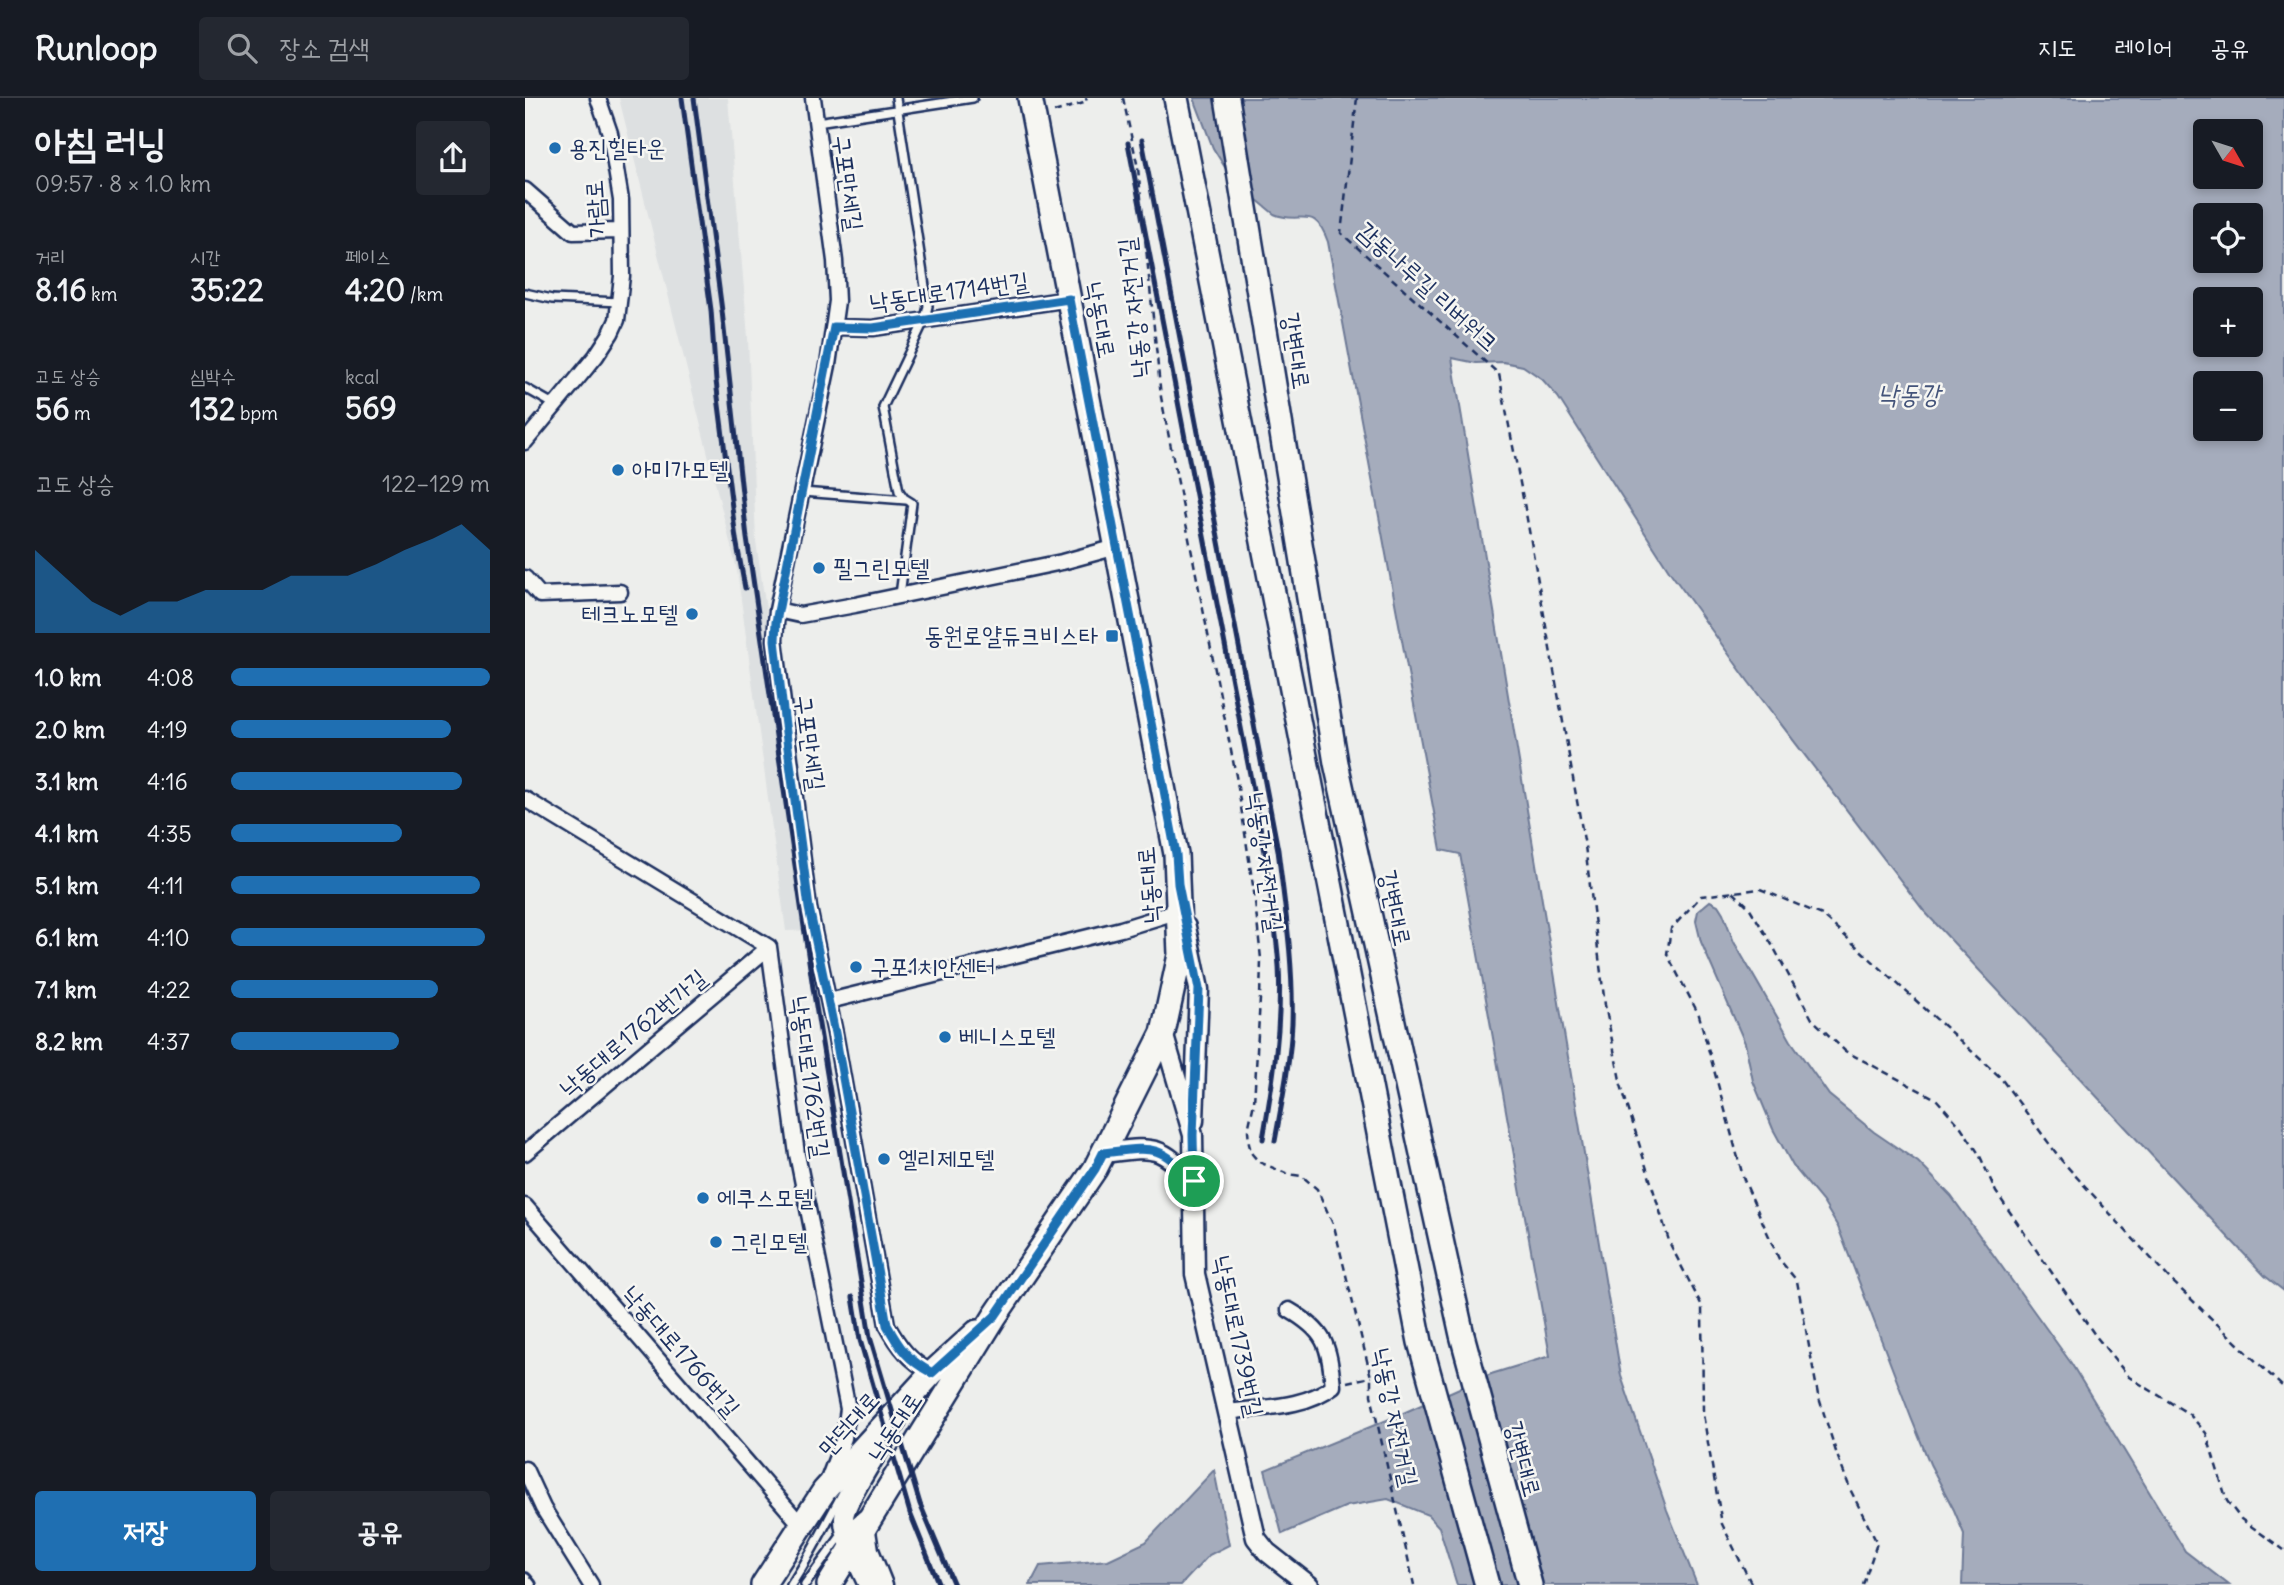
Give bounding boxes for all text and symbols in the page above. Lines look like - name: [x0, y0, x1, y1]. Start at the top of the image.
- search box: [199, 17, 689, 80]
- text: Runloop: [35, 27, 157, 69]
- icon: search: [223, 29, 261, 67]
- text: 장소 검색: [279, 31, 369, 64]
- text: 지도: [2038, 32, 2076, 62]
- text: 레이어: [2114, 32, 2172, 62]
- text: 공유: [2210, 32, 2249, 62]
- text: 아침 러닝: [35, 119, 166, 166]
- north arrow: [2193, 119, 2263, 189]
- map controls: [2193, 119, 2263, 441]
- button: share: [416, 121, 490, 195]
- place label: 용진힐타운: [569, 132, 666, 162]
- street label: 구포만세길: [827, 133, 871, 233]
- marker: 용진힐타운: [547, 140, 563, 156]
- text: 09:57 · 8 × 1.0 km: [35, 169, 211, 198]
- street label: 가람로: [578, 179, 612, 239]
- button: locate: [2193, 203, 2263, 273]
- street label: 감동나루길 리버워크: [1352, 215, 1505, 357]
- street label: 낙동강 자전거길: [1111, 236, 1155, 380]
- text: 거리: [35, 245, 66, 269]
- text: 시간: [190, 245, 221, 269]
- text: 페이스: [345, 245, 391, 269]
- street label: 낙동대로1714번길: [867, 265, 1030, 317]
- text: 8.16: [35, 271, 87, 309]
- text: 35:22: [190, 271, 264, 309]
- text: 4:20: [345, 271, 405, 309]
- street label: 낙동대로: [1079, 279, 1123, 361]
- text: km: [87, 282, 117, 306]
- text: /km: [405, 282, 443, 306]
- button: +: [2193, 287, 2263, 357]
- street label: 강변대로: [1276, 310, 1318, 391]
- text: 고도 상승: [35, 364, 101, 388]
- text: 심박수: [190, 364, 236, 388]
- text: kcal: [345, 365, 379, 389]
- button: −: [2193, 371, 2263, 441]
- water label: 낙동강: [1878, 377, 1943, 410]
- text: 569: [345, 389, 397, 427]
- text: 56: [35, 390, 70, 428]
- text: 132: [190, 390, 235, 428]
- text: m: [70, 401, 91, 425]
- text: bpm: [235, 401, 278, 425]
- place label: 아미가모텔: [632, 454, 729, 484]
- marker: 아미가모텔: [610, 462, 626, 478]
- text: 고도 상승: [35, 469, 115, 498]
- text: 122–129 m: [382, 469, 490, 498]
- place label: 필그린모텔: [833, 552, 930, 582]
- marker: 필그린모텔: [811, 560, 827, 576]
- place label: 테크노모텔: [581, 598, 678, 628]
- marker: 테크노모텔: [684, 606, 700, 622]
- place label: 동원로얄듀크비스타: [924, 620, 1098, 650]
- marker: 동원로얄듀크비스타: [1104, 628, 1120, 644]
- text: 1.0 km: [35, 663, 101, 692]
- text: 4:08: [147, 663, 194, 692]
- street label: 구포만세길: [789, 693, 833, 793]
- text: 2.0 km: [35, 715, 105, 744]
- text: 4:19: [147, 715, 188, 744]
- text: 3.1 km: [35, 767, 98, 796]
- text: 4:16: [147, 767, 188, 796]
- street label: 낙동강 자전거길: [1241, 790, 1291, 934]
- text: 4.1 km: [35, 819, 99, 848]
- text: 4:35: [147, 819, 192, 848]
- street label: 낙동대로: [1130, 845, 1166, 925]
- street label: 강변대로: [1373, 867, 1419, 949]
- text: 5.1 km: [35, 871, 99, 900]
- text: 4:11: [147, 871, 184, 900]
- text: 6.1 km: [35, 923, 99, 952]
- text: 4:10: [147, 923, 190, 952]
- place label: 구포1치안센터: [870, 951, 995, 981]
- marker: 구포1치안센터: [848, 959, 864, 975]
- street label: 낙동대로1762번가길: [553, 962, 712, 1103]
- text: 7.1 km: [35, 975, 97, 1004]
- text: 4:22: [147, 975, 191, 1004]
- street label: 낙동대로1762번길: [785, 994, 837, 1160]
- place label: 베니스모텔: [959, 1021, 1056, 1051]
- text: 8.2 km: [35, 1027, 103, 1056]
- text: 4:37: [147, 1027, 190, 1056]
- marker: 베니스모텔: [937, 1029, 953, 1045]
- place label: 엘리제모텔: [898, 1143, 995, 1173]
- marker: 엘리제모텔: [876, 1151, 892, 1167]
- pin: [1164, 1151, 1224, 1211]
- icon: arrive: [1175, 1162, 1213, 1200]
- place label: 에쿠스모텔: [717, 1182, 814, 1212]
- marker: 에쿠스모텔: [695, 1190, 711, 1206]
- place label: 그린모텔: [730, 1226, 807, 1256]
- marker: 그린모텔: [708, 1234, 724, 1250]
- street label: 낙동대로1739번길: [1207, 1252, 1271, 1419]
- street label: 낙동대로1766번길: [616, 1278, 747, 1422]
- street label: 낙동강 자전거길: [1367, 1345, 1425, 1489]
- street label: 만덕대로: [811, 1385, 885, 1462]
- street label: 낙동대로: [861, 1386, 928, 1467]
- street label: 강변대로: [1499, 1418, 1548, 1500]
- button: 저장: [35, 1491, 256, 1571]
- button: 공유: [270, 1491, 490, 1571]

